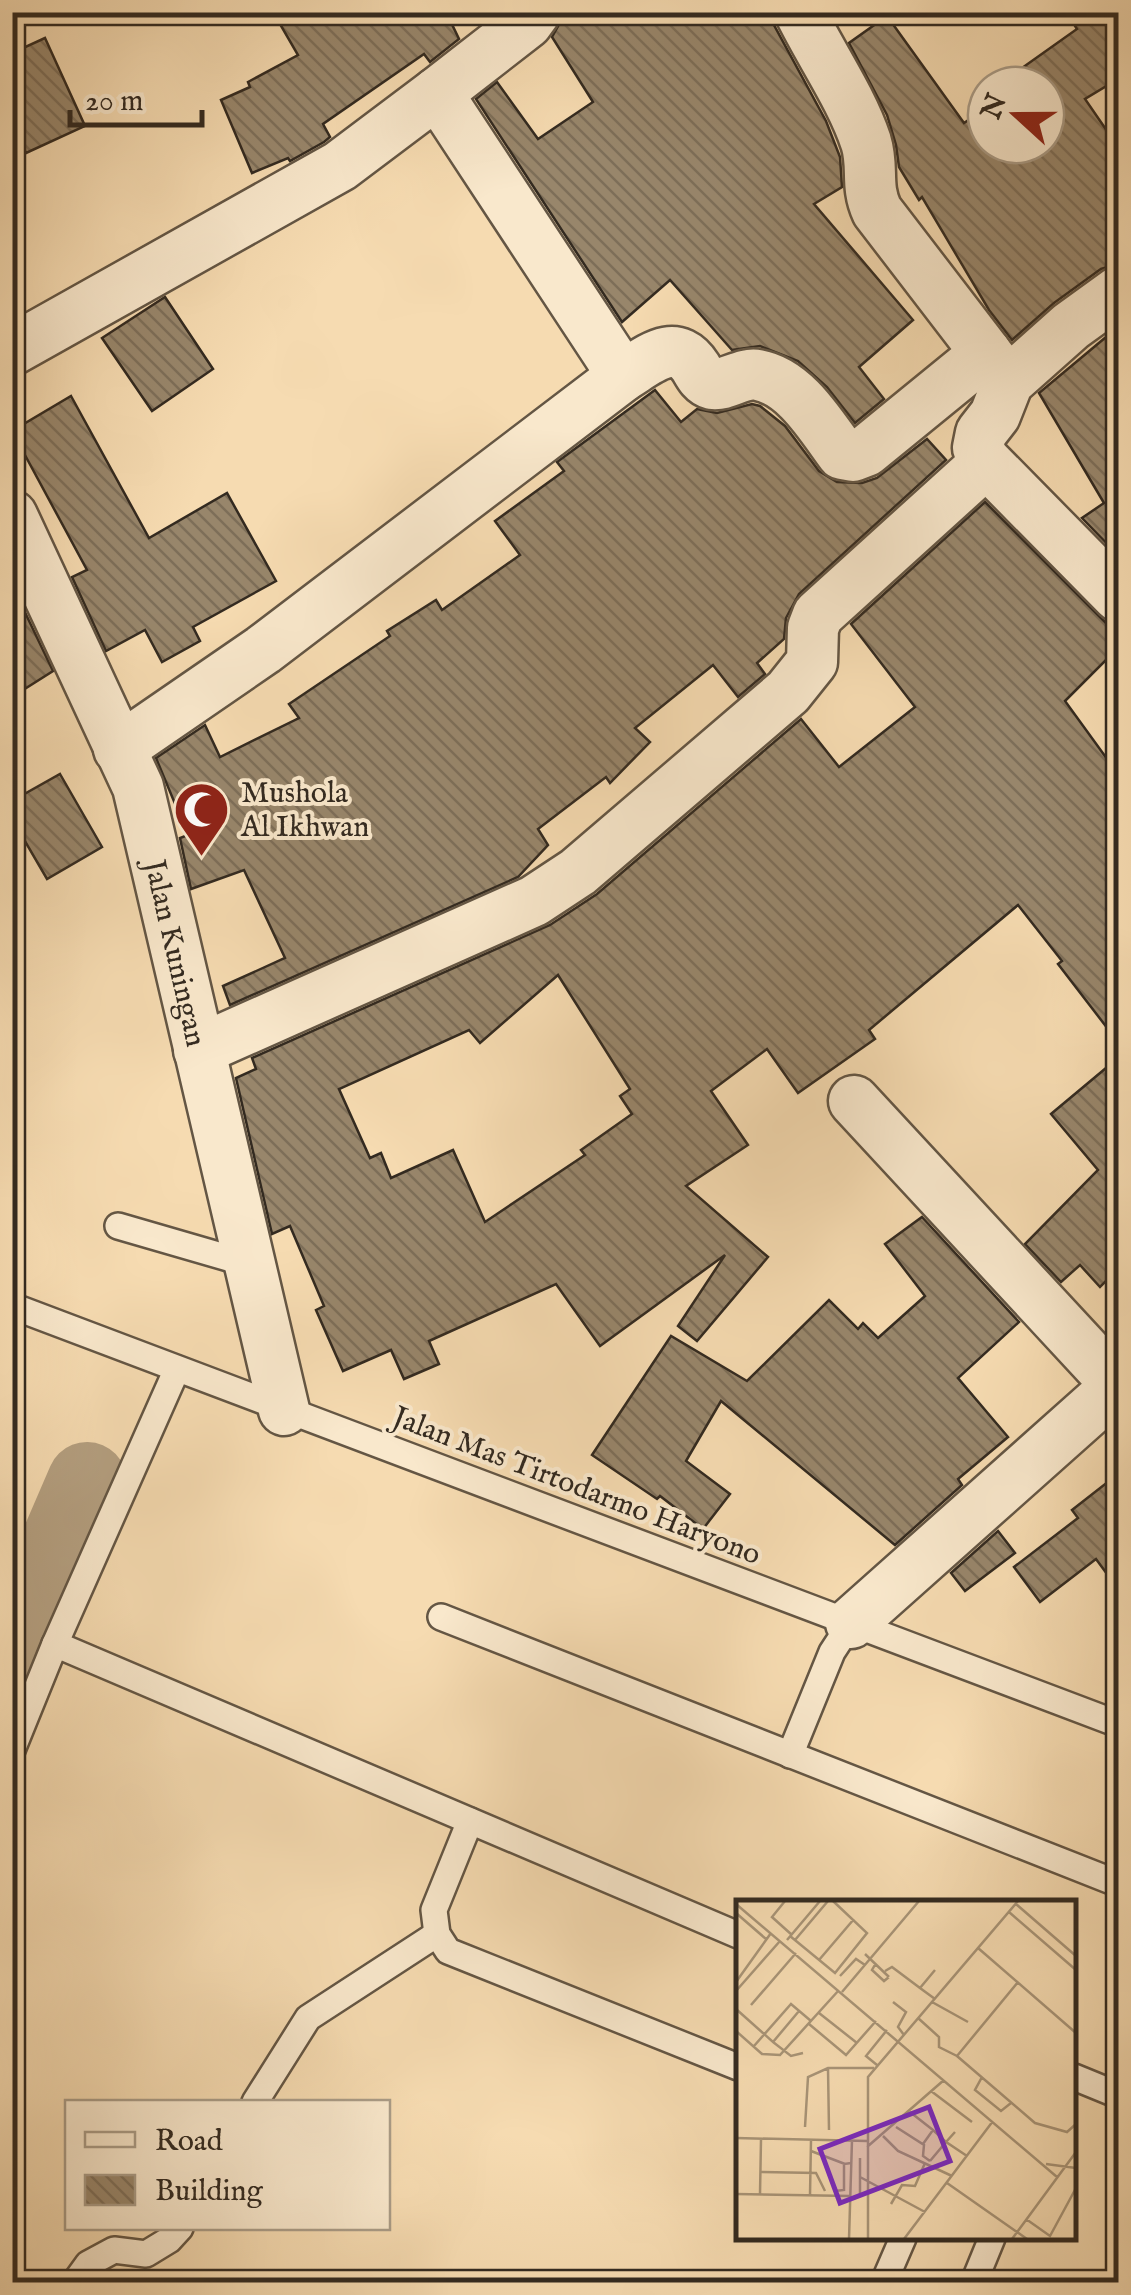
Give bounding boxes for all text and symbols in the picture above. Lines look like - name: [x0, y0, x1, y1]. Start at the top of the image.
- scale bar: [70, 65, 202, 127]
- north arrow: [966, 65, 1066, 165]
- text: 20 m: [85, 83, 144, 121]
- text: N: [974, 89, 1016, 125]
- place label: Mushola Al Ikhwan: [240, 775, 369, 847]
- mosque icon: Mushola Al Ikhwan: [172, 779, 232, 858]
- street label: Jalan Kuningan: [133, 853, 214, 1051]
- street label: Jalan Mas Tirtodarmo Haryono: [384, 1398, 766, 1575]
- inset map: [736, 1900, 1076, 2240]
- legend: [65, 2100, 390, 2230]
- text: Road: [155, 2123, 224, 2161]
- text: Building: [155, 2173, 264, 2211]

